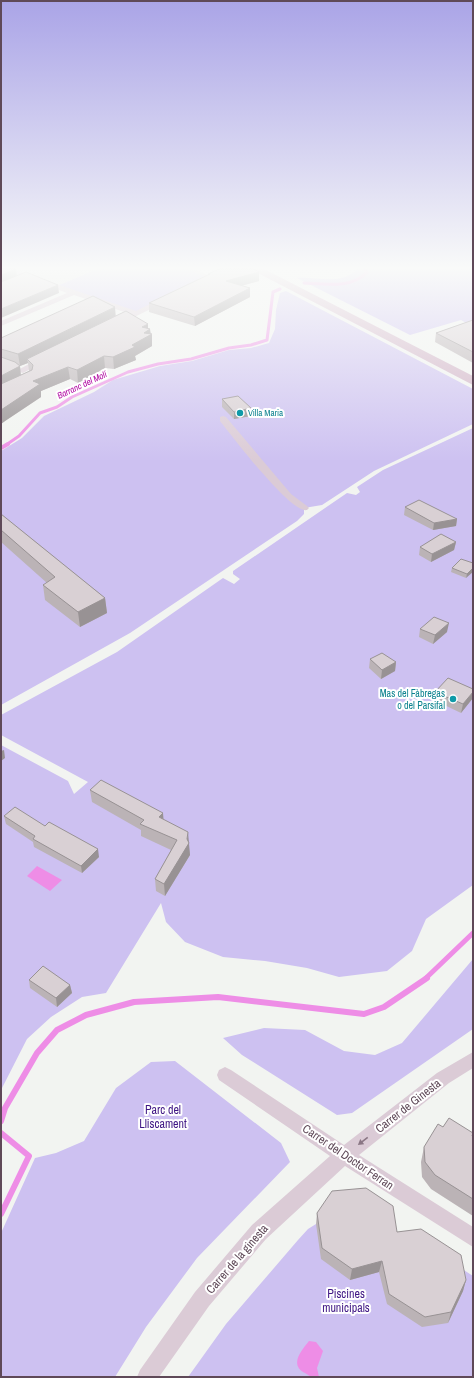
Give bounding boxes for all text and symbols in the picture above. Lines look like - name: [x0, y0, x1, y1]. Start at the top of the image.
- water label: Barranc del Molí: [55, 368, 110, 402]
- place label: Villa Maria: [248, 407, 283, 419]
- marker: Villa Maria: [235, 408, 245, 418]
- place label: Mas del Fàbregas o del Parsifal: [380, 687, 445, 712]
- marker: Mas del Fàbregas o del Parsifal: [448, 694, 458, 704]
- street label: Carrer de Ginesta: [372, 1075, 444, 1137]
- park label: Parc del Lliscament: [139, 1102, 187, 1132]
- street label: Carrer del Doctor Ferran: [299, 1121, 397, 1193]
- one-way arrow: [358, 1136, 369, 1145]
- street label: Carrer de la ginesta: [202, 1221, 272, 1297]
- park label: Piscines municipals: [322, 1286, 370, 1316]

